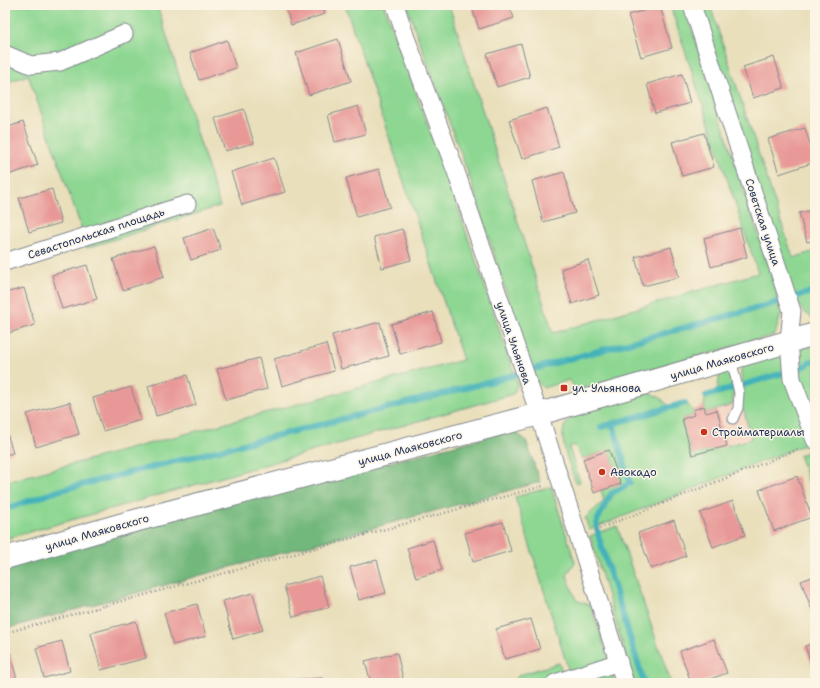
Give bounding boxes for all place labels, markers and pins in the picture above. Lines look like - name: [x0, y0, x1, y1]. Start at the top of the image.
- place label: ул. Ульянова: [572, 381, 641, 396]
- marker: ул. Ульянова: [559, 383, 569, 393]
- place label: Стройматериалы: [712, 425, 804, 440]
- marker: Стройматериалы: [699, 427, 709, 437]
- place label: Авокадо: [610, 465, 657, 480]
- marker: Авокадо: [597, 467, 607, 477]

